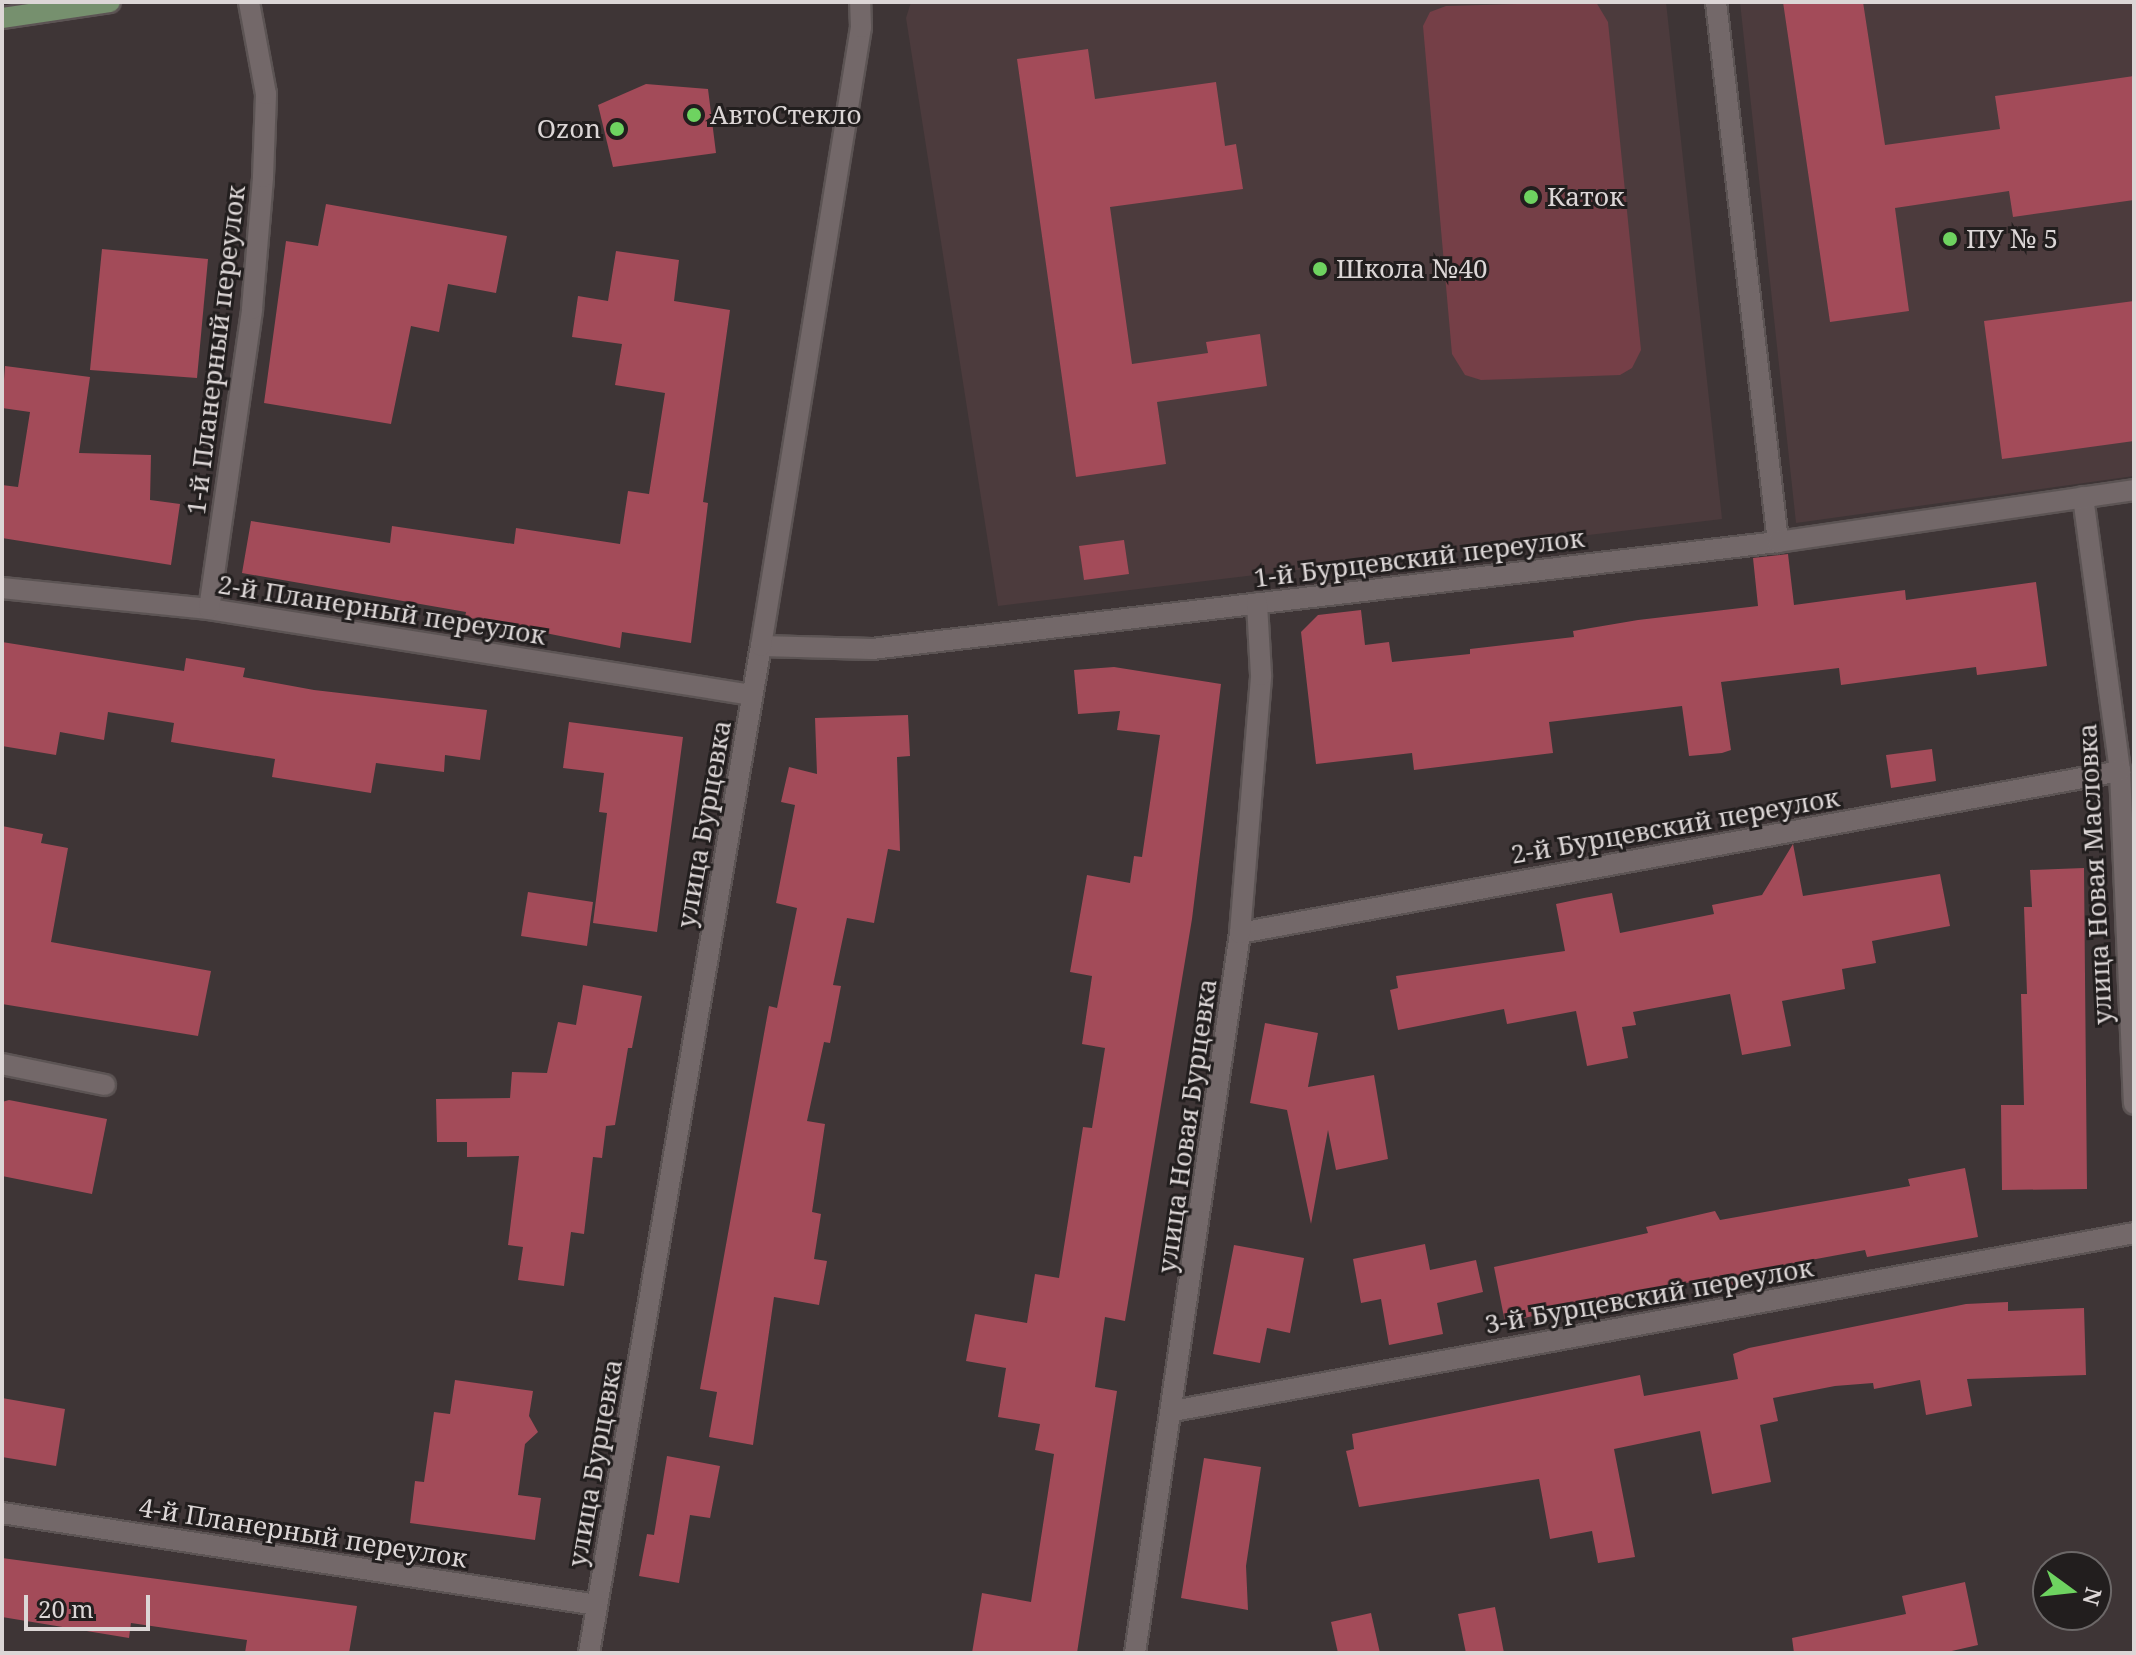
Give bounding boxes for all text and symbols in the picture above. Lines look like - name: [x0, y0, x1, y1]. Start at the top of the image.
- place label: АвтоСтекло: [710, 99, 862, 131]
- marker: АвтоСтекло: [685, 106, 703, 124]
- place label: Ozon: [537, 113, 601, 145]
- marker: Ozon: [608, 120, 626, 138]
- place label: Каток: [1547, 181, 1624, 213]
- street label: 1-й Планерный переулок: [180, 183, 252, 517]
- marker: Каток: [1522, 188, 1540, 206]
- place label: ПУ № 5: [1966, 223, 2058, 255]
- marker: ПУ № 5: [1941, 230, 1959, 248]
- place label: Школа №40: [1336, 253, 1488, 285]
- marker: Школа №40: [1311, 260, 1329, 278]
- street label: 1-й Бурцевский переулок: [1252, 522, 1586, 594]
- street label: 2-й Планерный переулок: [216, 569, 548, 651]
- street label: улица Бурцевка: [670, 718, 738, 930]
- street label: улица Новая Масловка: [2072, 723, 2118, 1025]
- street label: 2-й Бурцевский переулок: [1508, 782, 1842, 870]
- street label: улица Новая Бурцевка: [1151, 977, 1223, 1275]
- street label: 3-й Бурцевский переулок: [1482, 1252, 1816, 1340]
- street label: улица Бурцевка: [561, 1357, 629, 1569]
- street label: 4-й Планерный переулок: [137, 1492, 469, 1574]
- north arrow: [2032, 1551, 2112, 1631]
- scale bar: [28, 1579, 154, 1629]
- text: N: [2077, 1584, 2110, 1609]
- text: 20 m: [38, 1592, 94, 1625]

